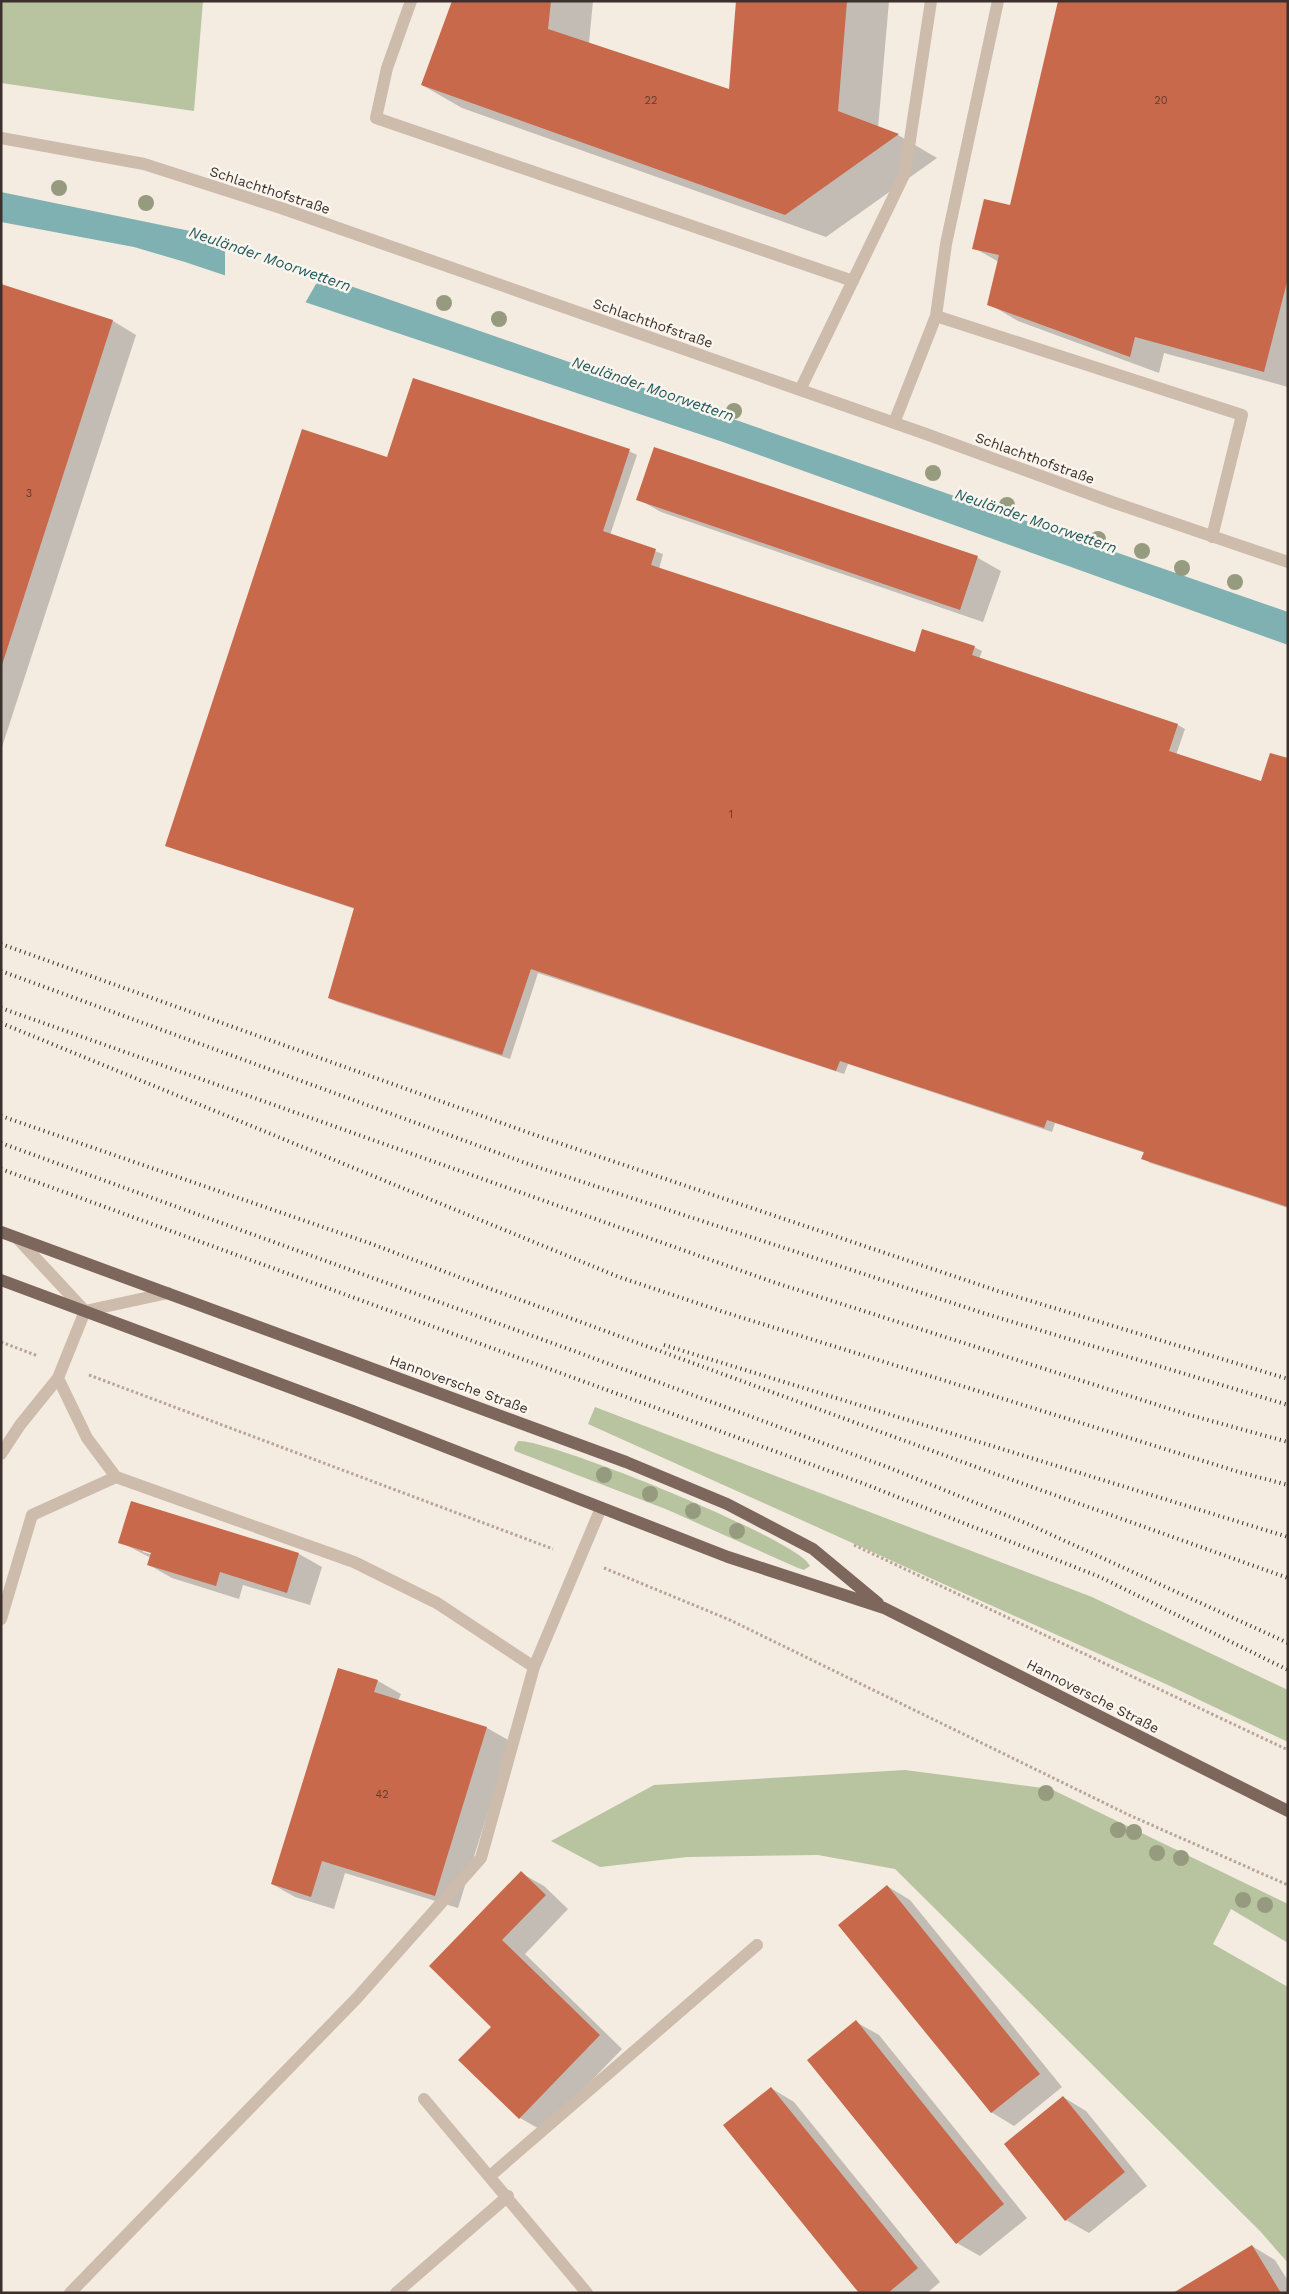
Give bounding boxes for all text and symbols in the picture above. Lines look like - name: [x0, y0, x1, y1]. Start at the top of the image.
- house number: 22: [645, 94, 657, 107]
- house number: 20: [1154, 94, 1168, 107]
- street label: Schlachthofstraße: [208, 163, 332, 217]
- water label: Neuländer Moorwettern: [187, 223, 353, 295]
- street label: Schlachthofstraße: [591, 295, 715, 351]
- water label: Neuländer Moorwettern: [570, 353, 736, 425]
- street label: Schlachthofstraße: [973, 429, 1097, 487]
- water label: Neuländer Moorwettern: [953, 485, 1119, 557]
- house number: 3: [26, 487, 32, 500]
- house number: 1: [729, 808, 733, 821]
- street label: Hannoversche Straße: [387, 1351, 531, 1417]
- street label: Hannoversche Straße: [1024, 1656, 1162, 1736]
- house number: 42: [375, 1788, 389, 1801]

